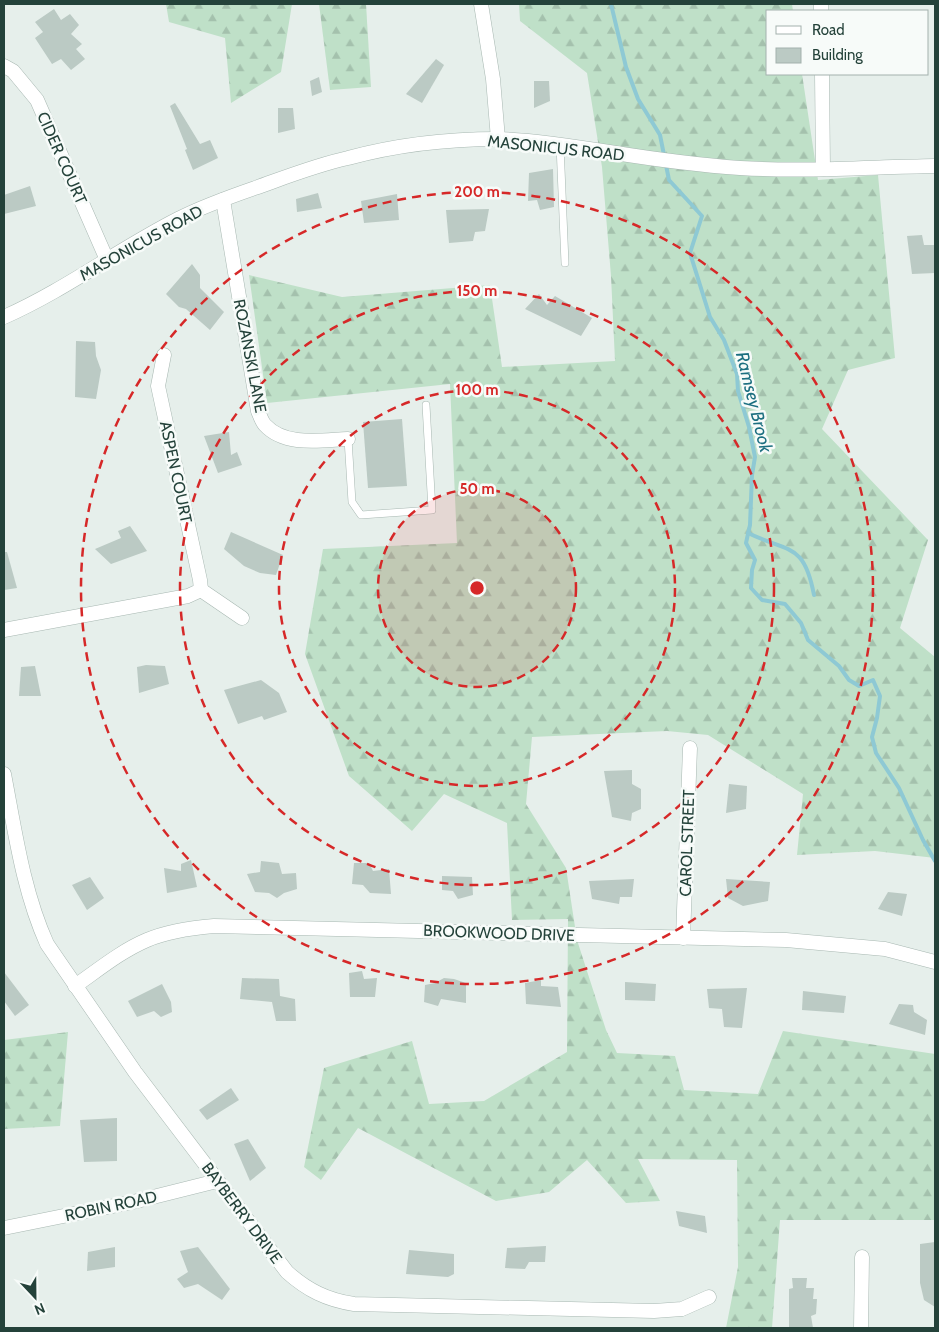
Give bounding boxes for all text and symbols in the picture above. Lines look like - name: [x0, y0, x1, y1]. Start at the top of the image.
- legend: [766, 10, 929, 75]
- text: Road: [812, 21, 845, 39]
- text: Building: [812, 46, 863, 64]
- street label: CIDER COURT: [33, 109, 91, 208]
- street label: MASONICUS ROAD: [487, 131, 625, 165]
- text: 200 m: [454, 183, 500, 201]
- street label: MASONICUS ROAD: [76, 201, 206, 285]
- text: 150 m: [457, 282, 497, 300]
- street label: ROZANSKI LANE: [230, 297, 270, 415]
- water label: Ramsey Brook: [731, 349, 777, 456]
- text: 100 m: [455, 381, 499, 399]
- street label: ASPEN COURT: [156, 419, 196, 525]
- text: 50 m: [459, 480, 495, 498]
- centre of rings: [468, 579, 486, 597]
- street label: CAROL STREET: [676, 789, 698, 897]
- street label: BROOKWOOD DRIVE: [423, 921, 575, 945]
- street label: BAYBERRY DRIVE: [198, 1159, 286, 1267]
- street label: ROBIN ROAD: [63, 1187, 159, 1225]
- north arrow: [10, 1272, 60, 1322]
- text: N: [32, 1299, 48, 1319]

